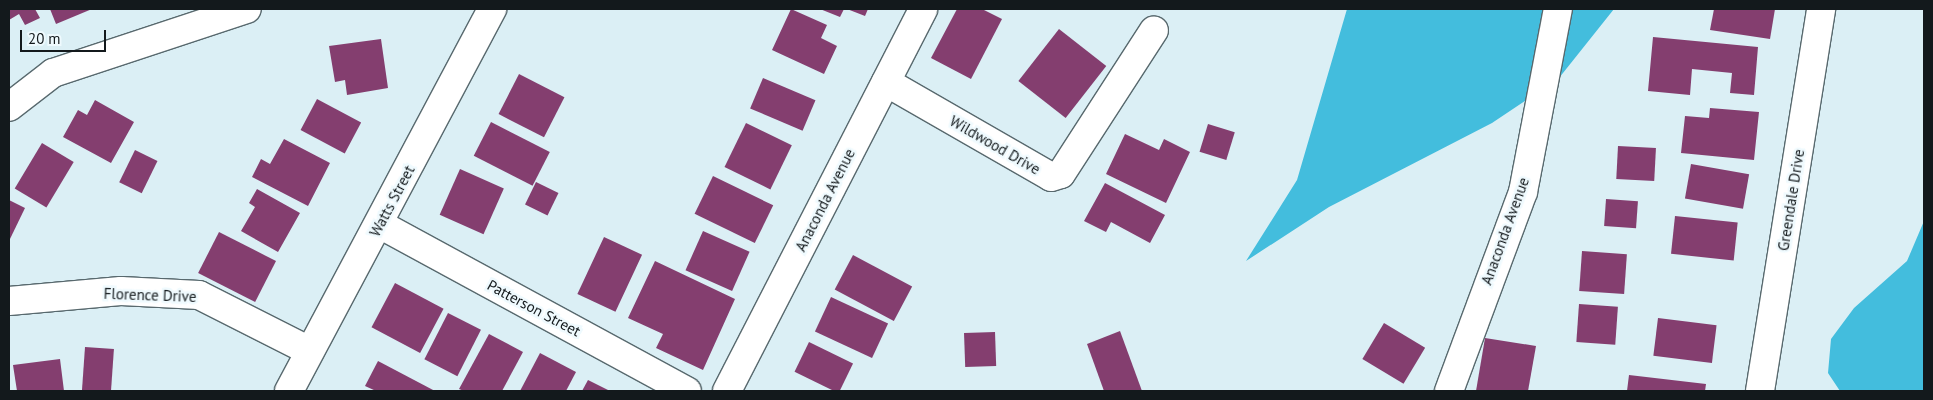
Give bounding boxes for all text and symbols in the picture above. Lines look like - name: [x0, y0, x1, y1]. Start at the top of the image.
- scale bar: [22, 20, 109, 52]
- text: 20 m: [28, 29, 61, 48]
- street label: Wildwood Drive: [947, 112, 1043, 178]
- street label: Anaconda Avenue: [791, 145, 859, 255]
- street label: Greendale Drive: [1774, 148, 1808, 252]
- street label: Watts Street: [366, 162, 418, 240]
- street label: Anaconda Avenue: [1477, 175, 1533, 287]
- street label: Patterson Street: [484, 276, 584, 340]
- street label: Florence Drive: [103, 284, 197, 306]

